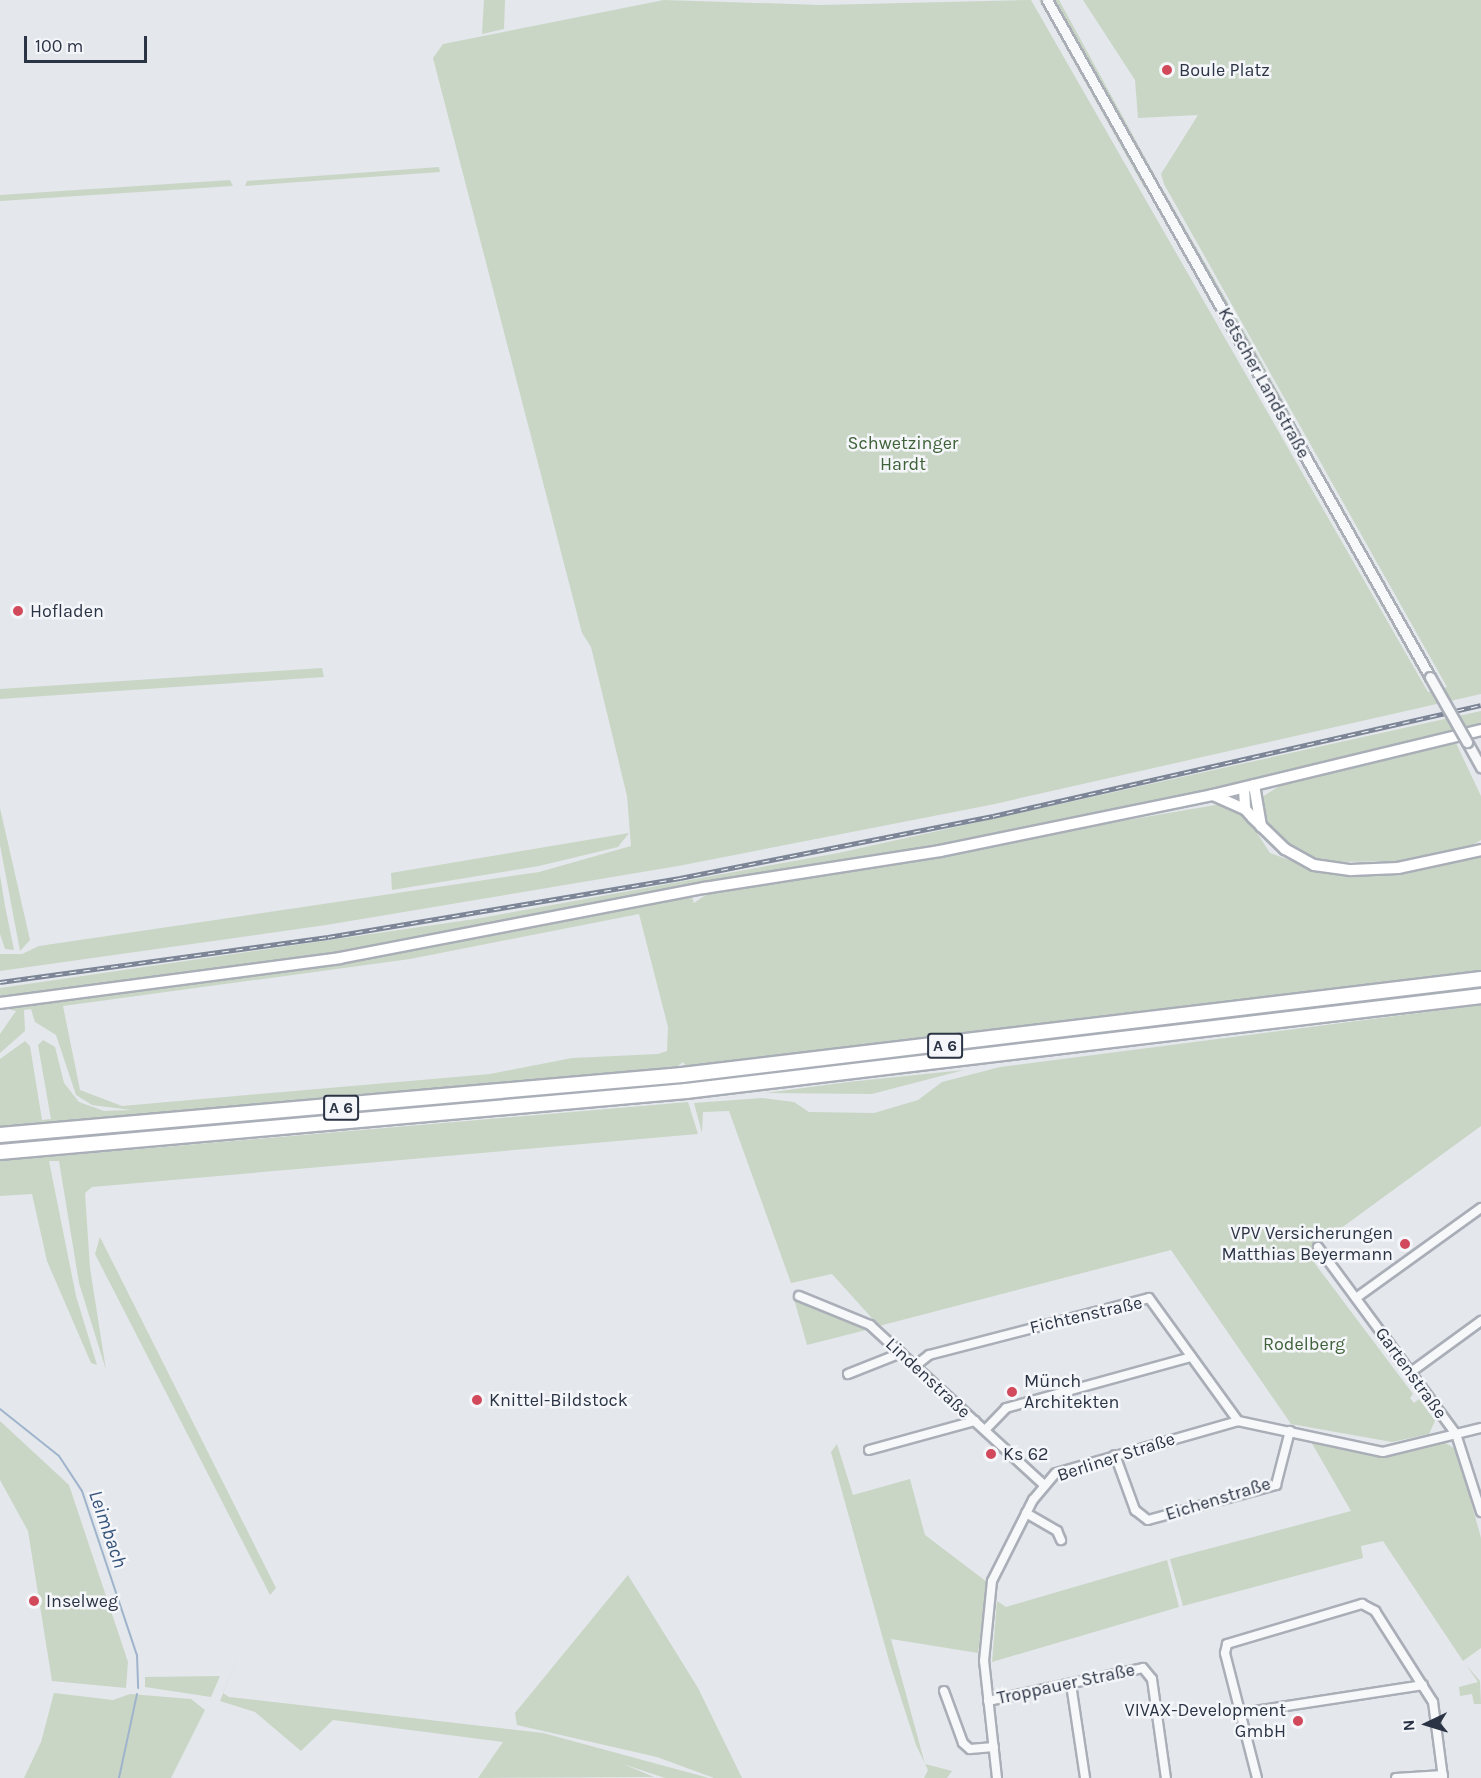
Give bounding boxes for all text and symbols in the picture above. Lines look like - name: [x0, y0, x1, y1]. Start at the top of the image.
- scale bar: [27, 24, 150, 62]
- text: 100 m: [35, 35, 83, 57]
- place label: Boule Platz: [1179, 59, 1270, 81]
- marker: Boule Platz: [1160, 63, 1174, 77]
- street label: Ketscher Landstraße: [1213, 304, 1315, 462]
- park label: Schwetzinger Hardt: [848, 433, 958, 476]
- place label: Hofladen: [30, 600, 104, 622]
- marker: Hofladen: [11, 604, 25, 618]
- road number: A 6: [927, 1033, 963, 1059]
- road number: A 6: [323, 1095, 359, 1121]
- place label: VPV Versicherungen Matthias Beyermann: [1221, 1223, 1393, 1266]
- marker: VPV Versicherungen Matthias Beyermann: [1398, 1237, 1412, 1251]
- street label: Fichtenstraße: [1028, 1292, 1144, 1338]
- street label: Gartenstraße: [1371, 1323, 1451, 1423]
- street label: Lindenstraße: [881, 1333, 975, 1423]
- park label: Rodelberg: [1263, 1333, 1345, 1355]
- place label: Münch Architekten: [1024, 1371, 1119, 1414]
- marker: Münch Architekten: [1005, 1385, 1019, 1399]
- place label: Knittel-Bildstock: [489, 1389, 628, 1411]
- marker: Knittel-Bildstock: [470, 1393, 484, 1407]
- street label: Berliner Straße: [1054, 1428, 1178, 1486]
- place label: Ks 62: [1003, 1443, 1048, 1465]
- marker: Ks 62: [984, 1447, 998, 1461]
- street label: Eichenstraße: [1163, 1473, 1273, 1525]
- water label: Leimbach: [84, 1487, 132, 1571]
- place label: Inselweg: [46, 1590, 118, 1612]
- marker: Inselweg: [27, 1594, 41, 1608]
- street label: Troppauer Straße: [995, 1659, 1137, 1709]
- north arrow: [1397, 1694, 1457, 1754]
- place label: VIVAX-Development GmbH: [1125, 1700, 1286, 1742]
- marker: VIVAX-Development GmbH: [1291, 1714, 1305, 1728]
- text: N: [1399, 1719, 1418, 1732]

